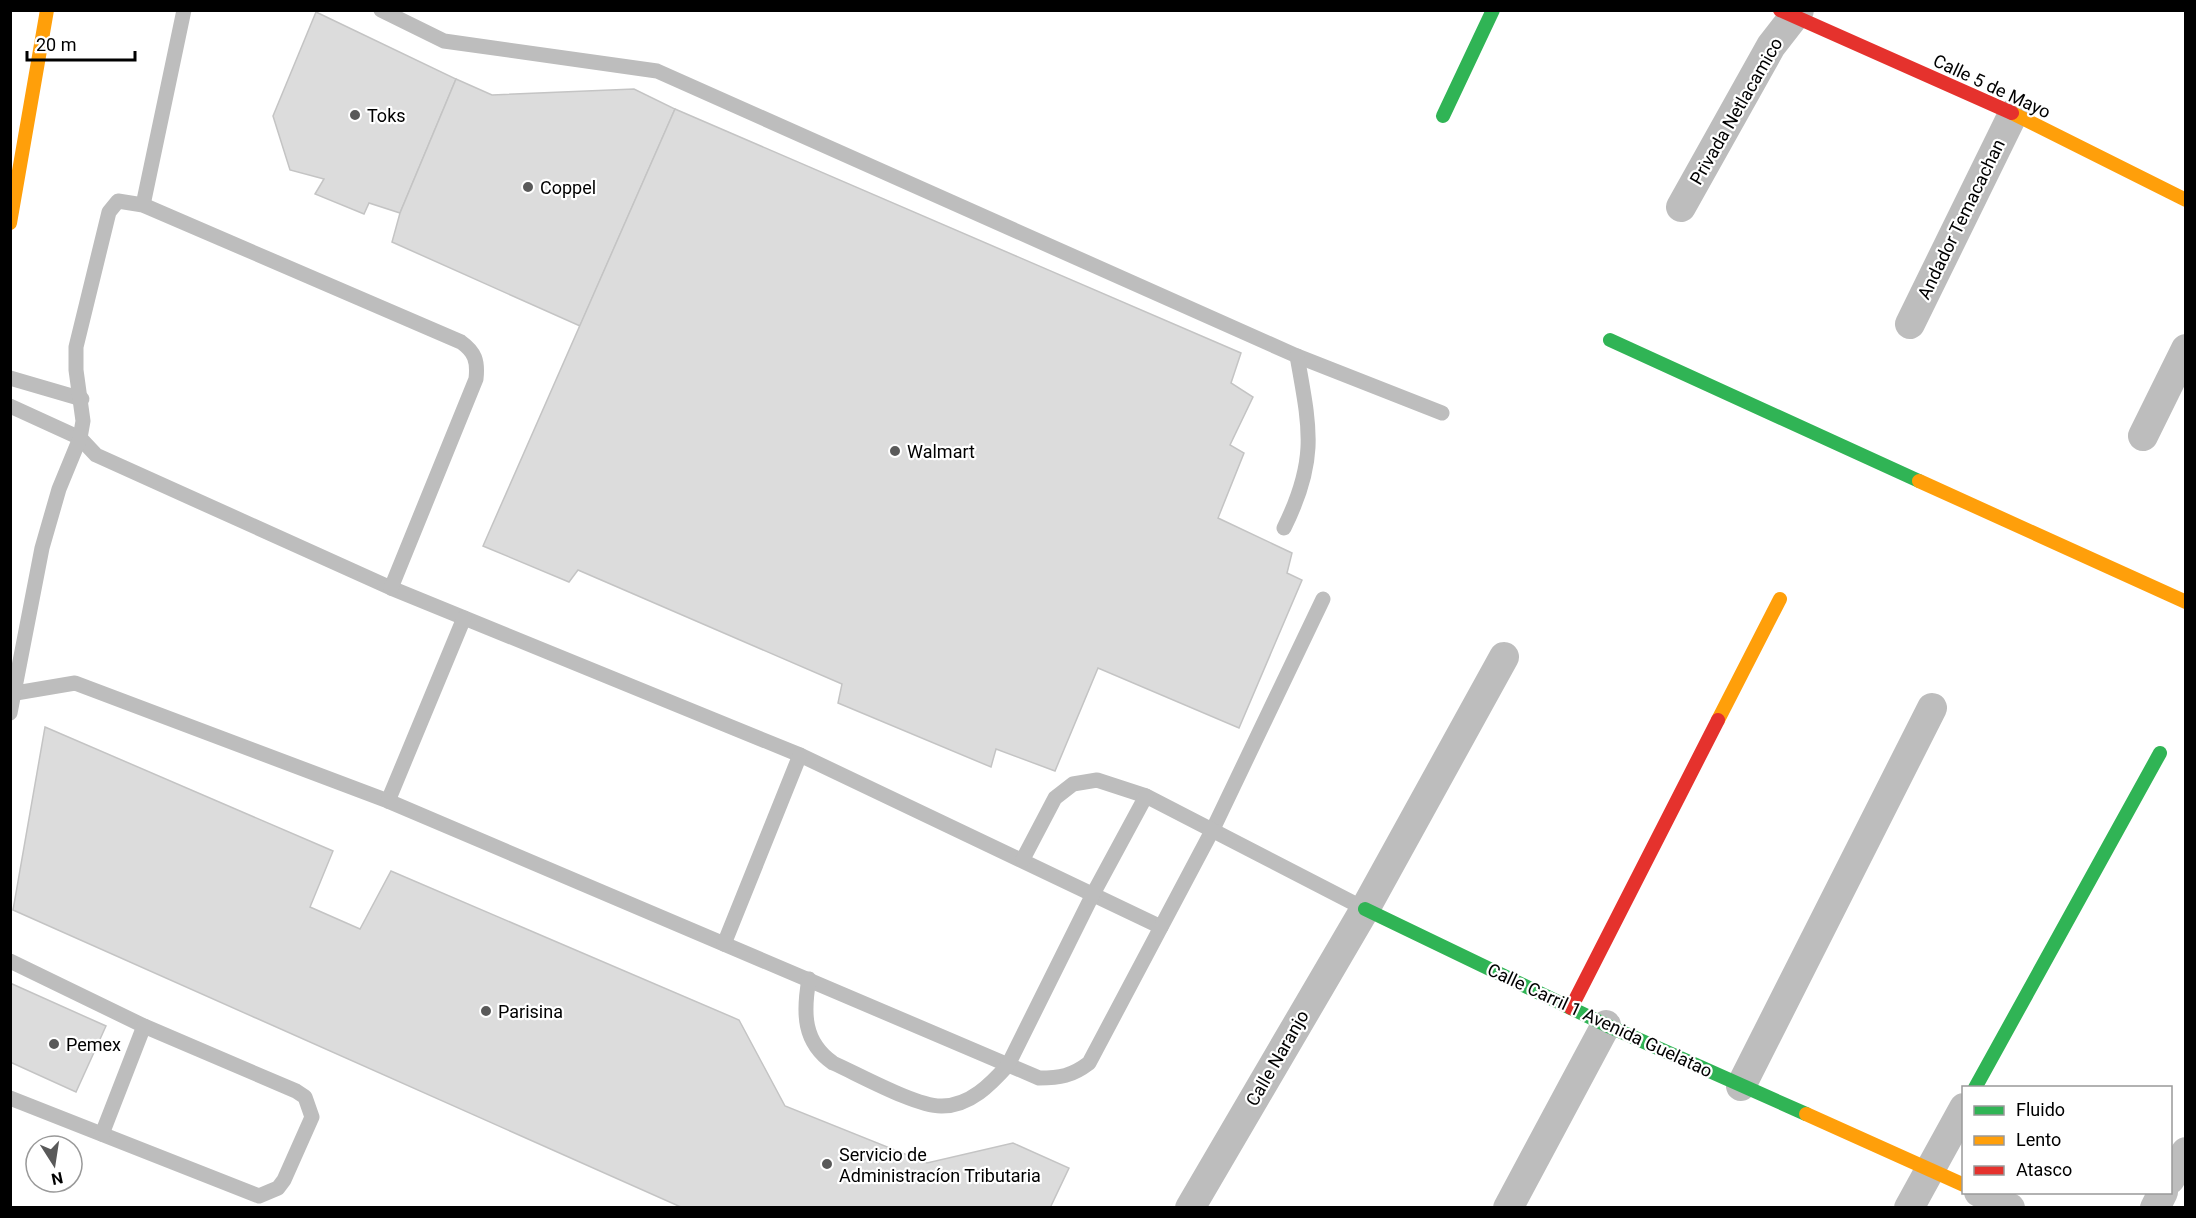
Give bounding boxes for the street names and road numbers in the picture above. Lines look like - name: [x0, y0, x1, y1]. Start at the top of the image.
- street label: Privada Netlacamico: [1685, 34, 1787, 188]
- street label: Calle 5 de Mayo: [1930, 50, 2054, 122]
- street label: Andador Temacachan: [1913, 136, 2009, 302]
- street label: Calle Carril 1 Avenida Guelatao: [1484, 959, 1716, 1081]
- street label: Calle Naranjo: [1241, 1006, 1313, 1110]

